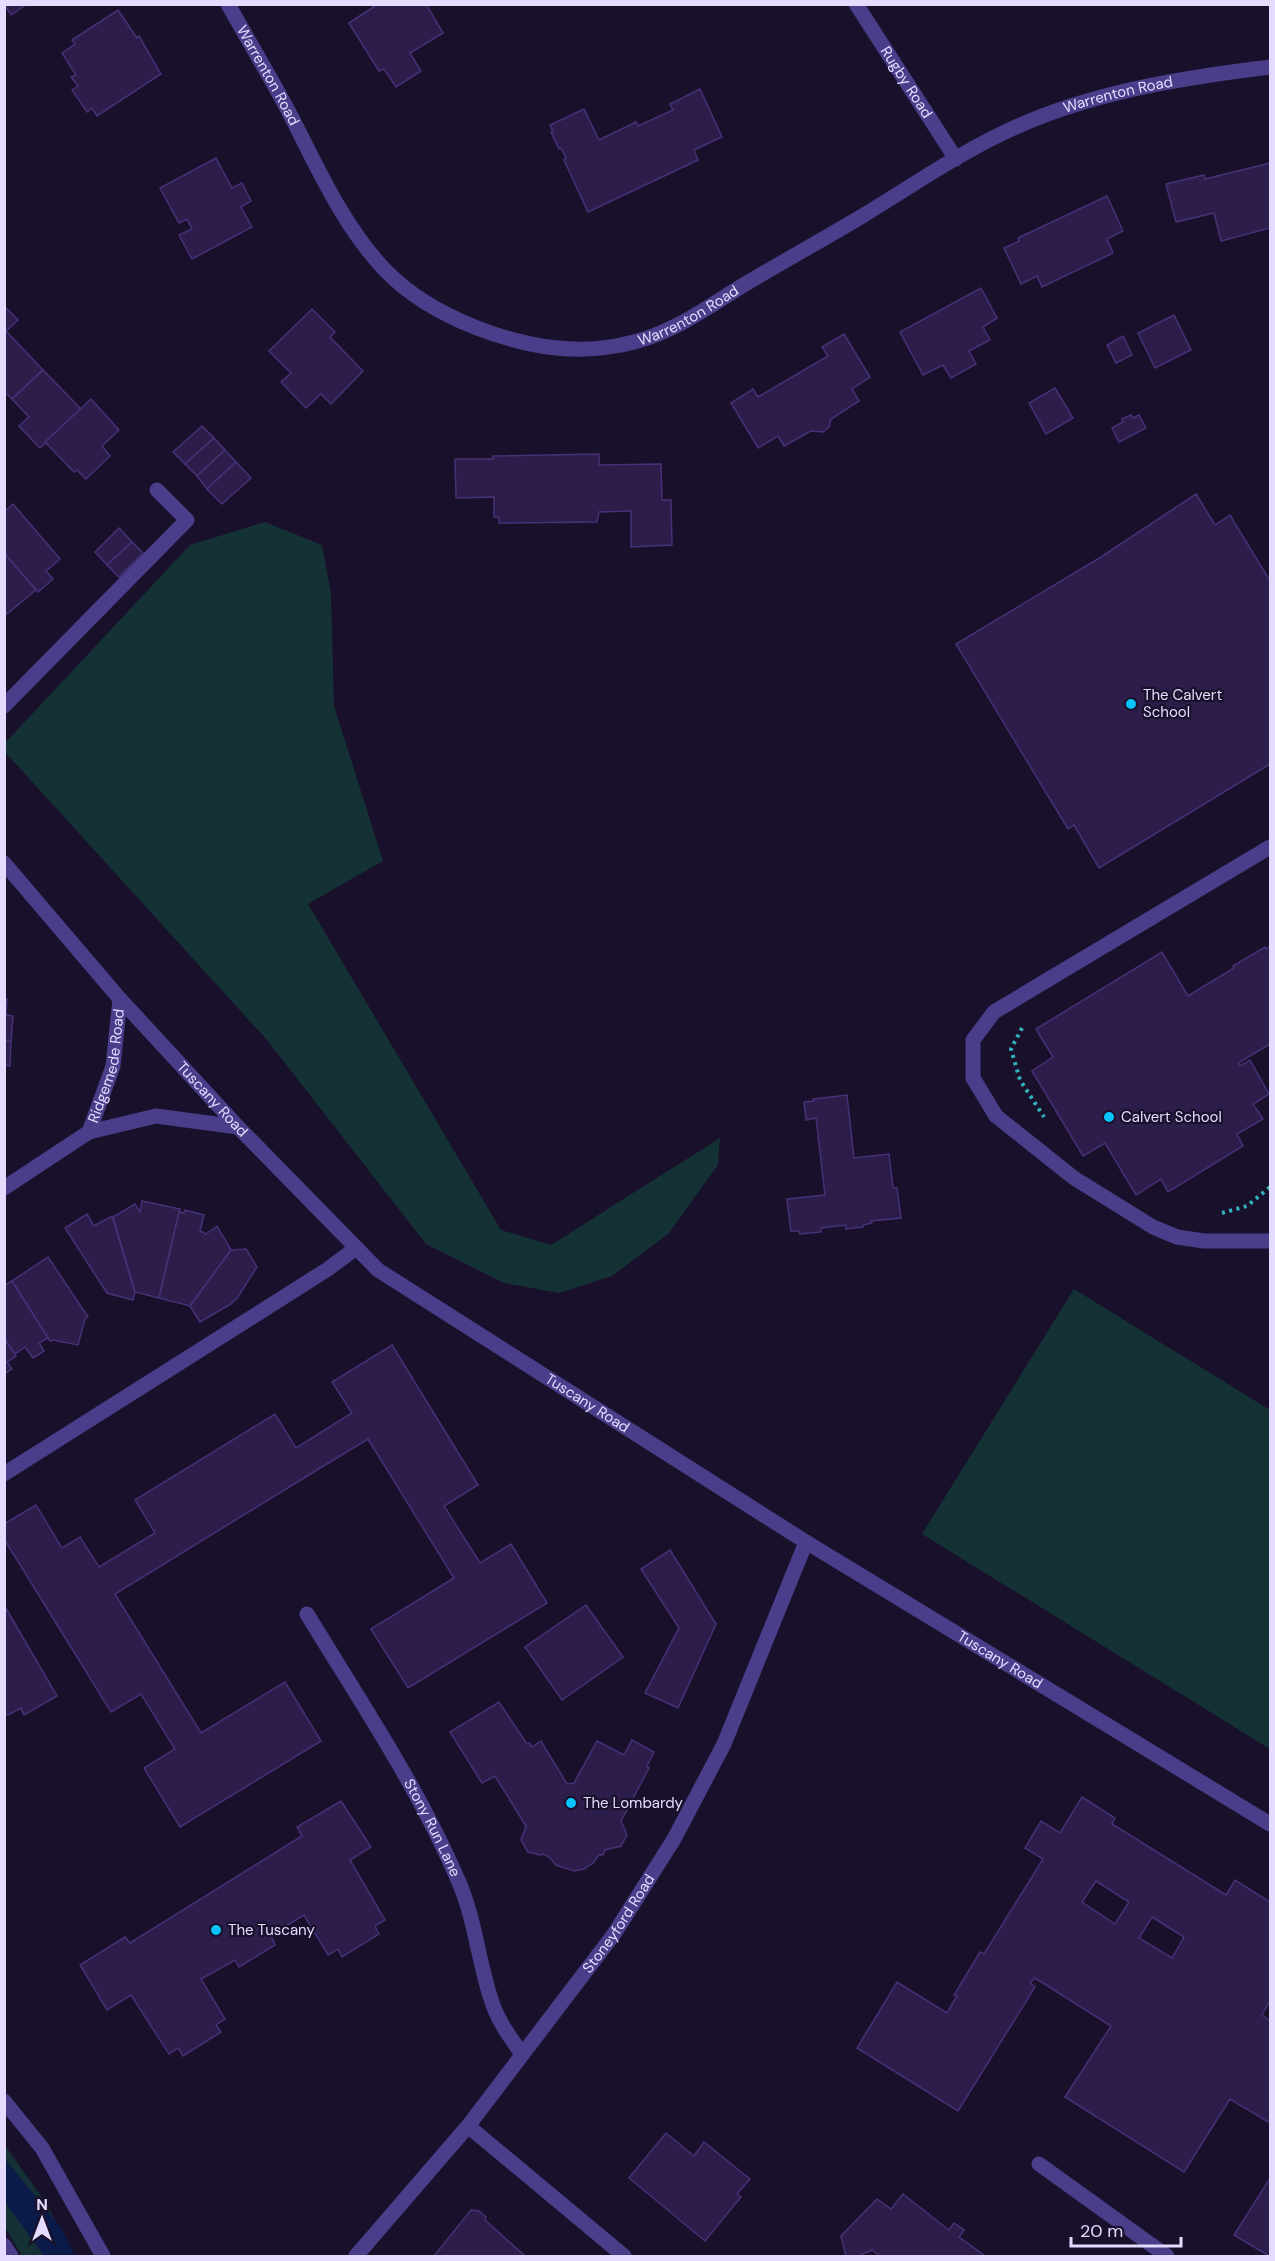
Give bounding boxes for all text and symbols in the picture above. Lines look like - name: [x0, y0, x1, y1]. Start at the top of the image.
- street label: Warrenton Road: [232, 22, 304, 129]
- street label: Rugby Road: [876, 42, 937, 122]
- street label: Warrenton Road: [1061, 71, 1174, 118]
- street label: Warrenton Road: [635, 281, 742, 351]
- place label: The Calvert School: [1143, 685, 1222, 722]
- marker: The Calvert School: [1124, 697, 1138, 711]
- street label: Ridgemede Road: [83, 1008, 129, 1126]
- street label: Tuscany Road: [172, 1057, 252, 1141]
- place label: Calvert School: [1121, 1107, 1222, 1127]
- marker: Calvert School: [1102, 1110, 1116, 1124]
- street label: Tuscany Road: [541, 1369, 633, 1437]
- street label: Tuscany Road: [954, 1626, 1046, 1693]
- street label: Stony Run Lane: [399, 1775, 465, 1880]
- place label: The Lombardy: [583, 1793, 684, 1813]
- marker: The Lombardy: [564, 1796, 578, 1810]
- street label: Stoneyford Road: [578, 1870, 659, 1977]
- place label: The Tuscany: [228, 1920, 315, 1940]
- marker: The Tuscany: [209, 1923, 223, 1937]
- north arrow: [12, 2189, 72, 2249]
- text: N: [36, 2194, 48, 2215]
- scale bar: [1071, 2210, 1180, 2248]
- text: 20 m: [1080, 2219, 1123, 2243]

